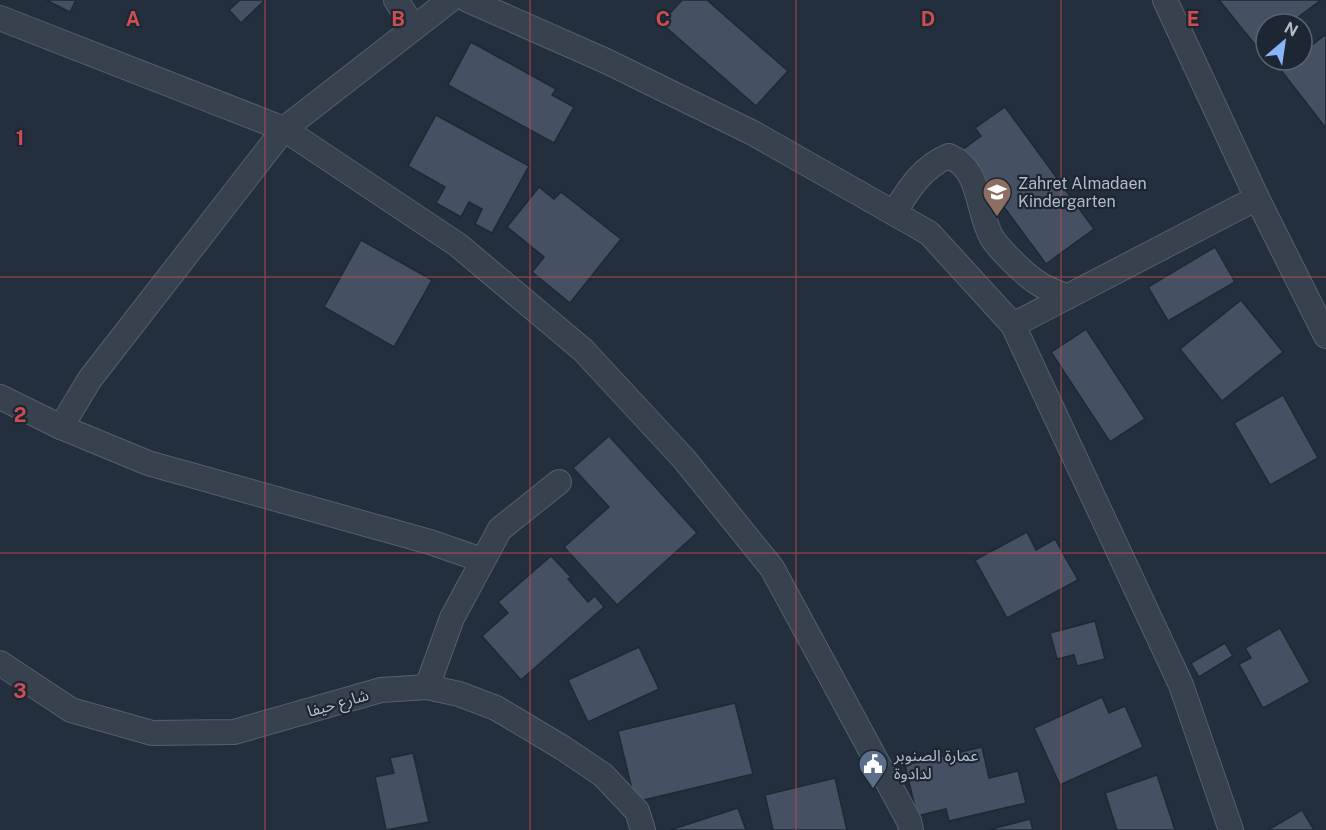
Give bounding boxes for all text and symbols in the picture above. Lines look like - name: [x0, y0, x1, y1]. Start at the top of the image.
- text: A: [126, 7, 140, 31]
- text: B: [391, 7, 405, 31]
- text: C: [656, 7, 670, 31]
- text: D: [921, 7, 935, 31]
- text: E: [1187, 7, 1199, 31]
- north arrow: [1254, 12, 1314, 72]
- text: N: [1281, 18, 1301, 41]
- text: 1: [16, 126, 24, 150]
- place label: Zahret Almadaen Kindergarten: [1018, 174, 1147, 211]
- school or university icon: Zahret Almadaen Kindergarten: [981, 176, 1013, 218]
- text: 2: [14, 403, 26, 427]
- text: 3: [13, 679, 27, 703]
- street label: شارع حيفا: [305, 685, 372, 724]
- place label: عمارة الصنوبر لدادوة: [893, 746, 978, 783]
- public building icon: عمارة الصنوبر لدادوة: [857, 748, 889, 790]

